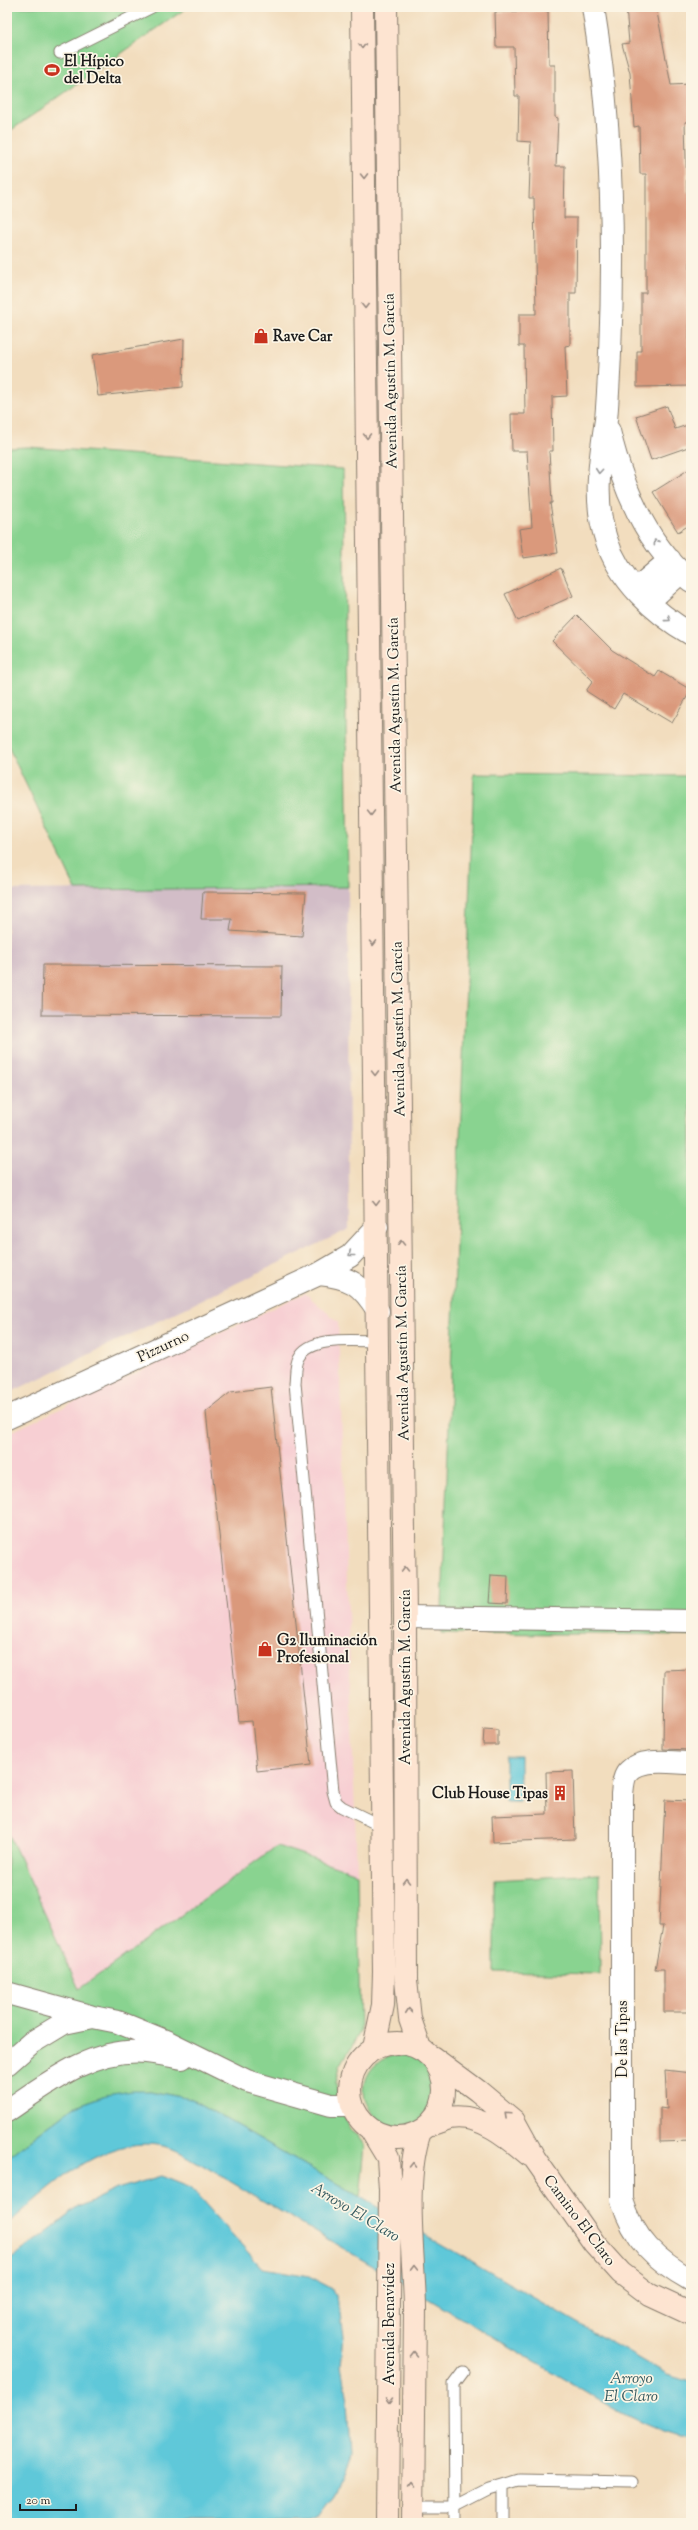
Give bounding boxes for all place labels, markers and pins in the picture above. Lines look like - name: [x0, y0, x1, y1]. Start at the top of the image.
- place label: El Hípico del Delta: [64, 52, 124, 90]
- sports icon: El Hípico del Delta: [43, 61, 61, 79]
- shop icon: Rave Car: [252, 327, 270, 345]
- place label: Rave Car: [273, 327, 333, 348]
- place label: G2 Iluminación Profesional: [277, 1631, 377, 1669]
- shop icon: G2 Iluminación Profesional: [256, 1640, 274, 1658]
- place label: Club House Tipas: [432, 1784, 548, 1805]
- building icon: Club House Tipas: [551, 1784, 569, 1802]

